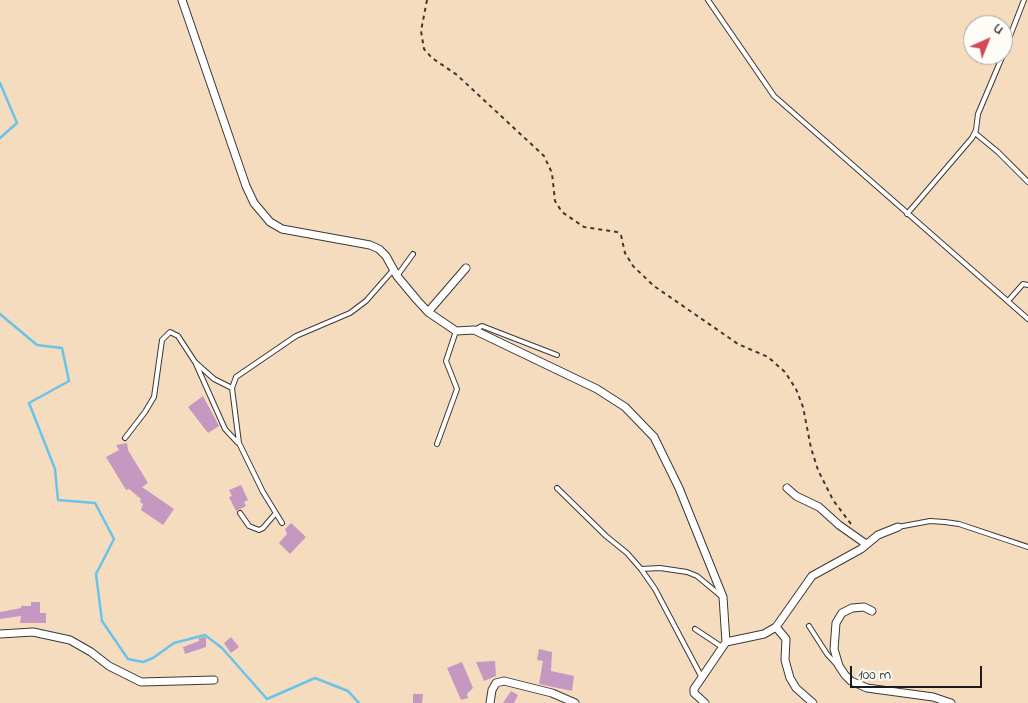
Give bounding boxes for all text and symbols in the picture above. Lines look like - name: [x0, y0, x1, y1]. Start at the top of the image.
- north arrow: [963, 15, 1013, 65]
- text: U: [988, 19, 1009, 40]
- scale bar: [853, 656, 986, 688]
- text: 100 m: [858, 664, 891, 686]

